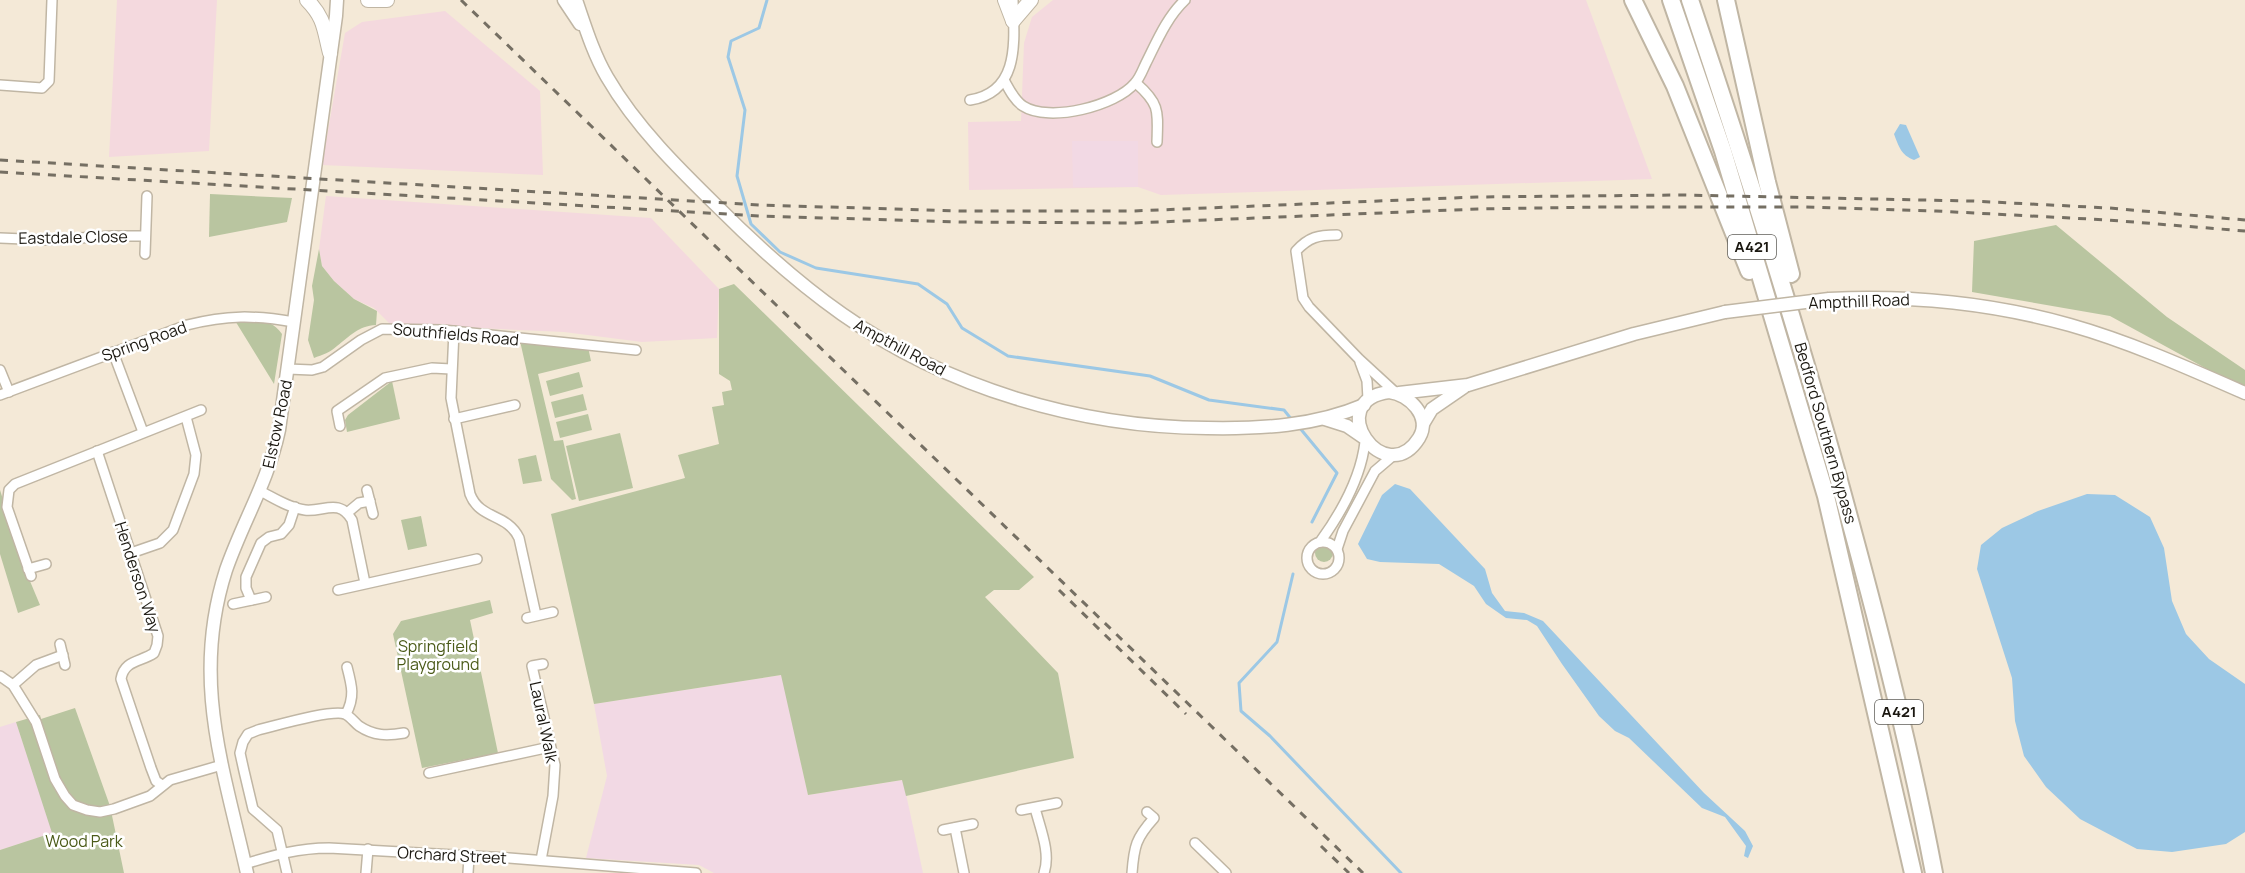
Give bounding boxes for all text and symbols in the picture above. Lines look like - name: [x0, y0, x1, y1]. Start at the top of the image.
- street label: Eastdale Close: [18, 225, 128, 249]
- road number: A421: [1728, 235, 1776, 259]
- street label: Ampthill Road: [1808, 288, 1910, 314]
- street label: Ampthill Road: [850, 313, 950, 381]
- street label: Spring Road: [98, 315, 190, 367]
- street label: Southfields Road: [392, 318, 520, 350]
- street label: Bedford Southern Bypass: [1790, 340, 1862, 526]
- street label: Elstow Road: [257, 378, 297, 470]
- street label: Henderson Way: [110, 519, 166, 636]
- park label: Springfield Playground: [396, 635, 480, 675]
- street label: Laural Walk: [525, 679, 564, 766]
- road number: A421: [1875, 700, 1923, 724]
- park label: Wood Park: [45, 830, 124, 852]
- street label: Orchard Street: [397, 841, 507, 869]

